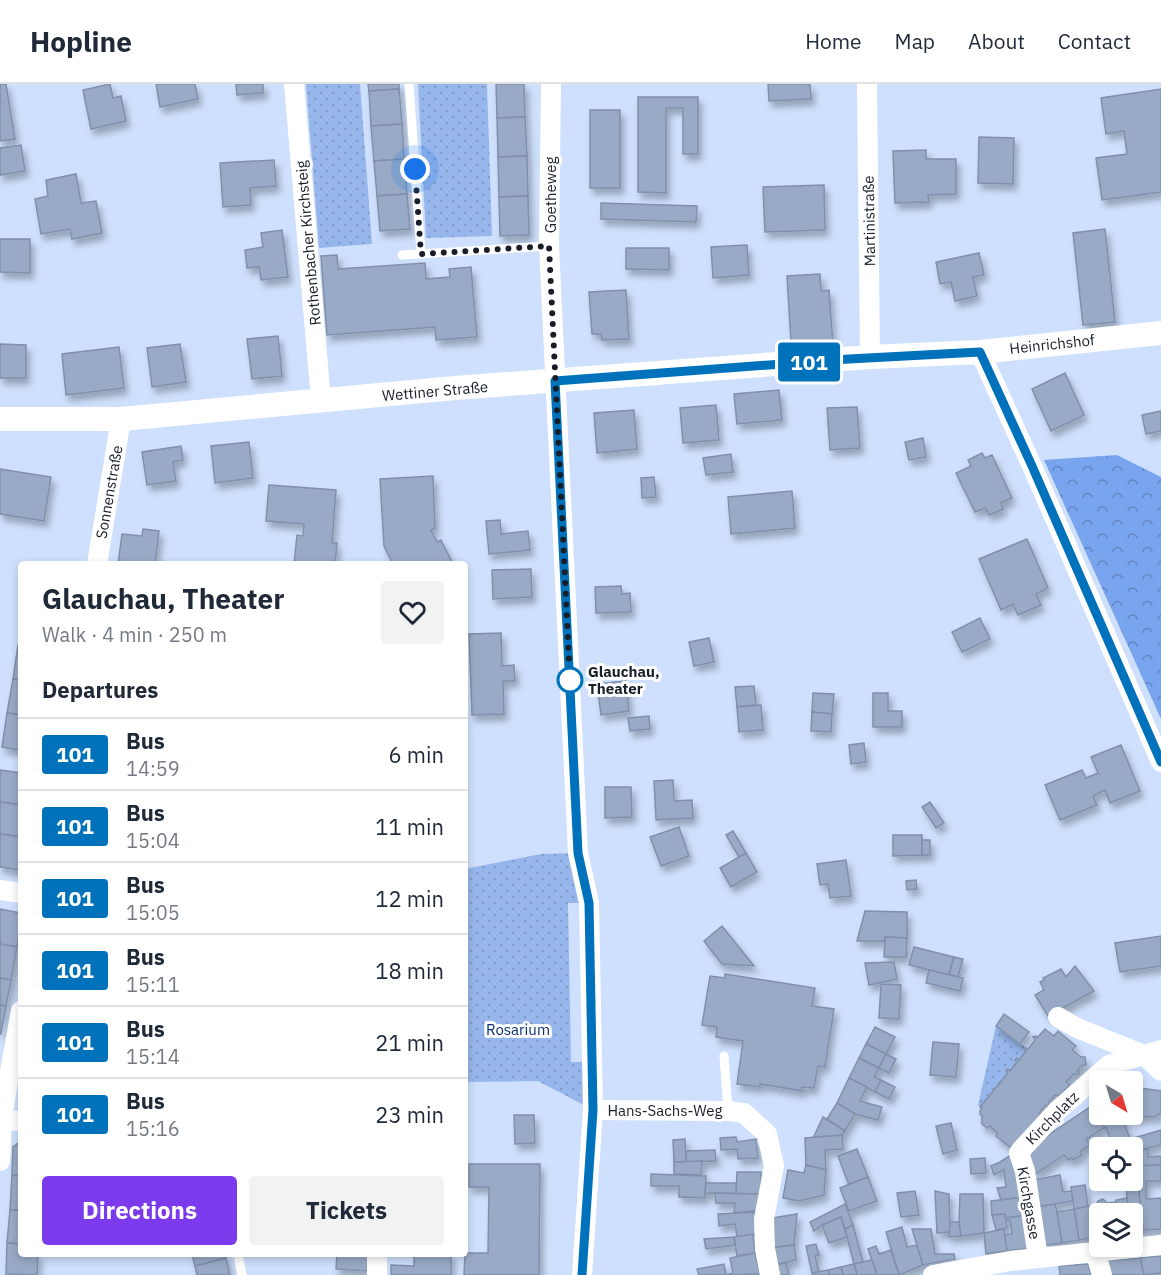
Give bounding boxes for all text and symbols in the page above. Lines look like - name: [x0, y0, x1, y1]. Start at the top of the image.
- text: Hopline: [30, 23, 132, 60]
- text: Home: [805, 27, 862, 55]
- text: Map: [895, 27, 935, 55]
- text: About: [968, 27, 1025, 55]
- text: Contact: [1058, 27, 1131, 55]
- your location: [400, 154, 430, 184]
- street label: Goetheweg: [541, 157, 560, 233]
- street label: Rothenbacher Kirchsteig: [291, 160, 325, 326]
- street label: Martinistraße: [859, 175, 879, 267]
- street label: Heinrichshof: [1009, 330, 1096, 358]
- line badge: 101: [774, 342, 844, 382]
- text: 101: [790, 348, 828, 376]
- street label: Wettiner Straße: [381, 377, 489, 405]
- street label: Sonnenstraße: [91, 444, 127, 540]
- text: Glauchau, Theater: [42, 580, 285, 617]
- button: heart: [381, 581, 444, 644]
- text: Walk · 4 min · 250 m: [42, 621, 227, 648]
- place label: Glauchau, Theater: [588, 662, 660, 698]
- marker: Glauchau, Theater: [557, 667, 583, 693]
- text: Departures: [42, 675, 158, 704]
- text: Bus: [126, 726, 165, 755]
- text: 101: [56, 740, 94, 768]
- text: 6 min: [388, 740, 444, 769]
- text: 14:59: [126, 755, 180, 782]
- text: Bus: [126, 798, 165, 827]
- text: 101: [56, 812, 94, 840]
- text: 11 min: [375, 812, 444, 841]
- text: 15:04: [126, 827, 180, 854]
- text: Bus: [126, 870, 165, 899]
- text: 101: [56, 884, 94, 912]
- text: 12 min: [375, 884, 444, 913]
- text: 15:05: [126, 899, 180, 926]
- text: Bus: [126, 942, 165, 971]
- text: 101: [56, 956, 94, 984]
- text: 18 min: [375, 956, 444, 985]
- text: 15:11: [126, 971, 180, 998]
- text: Bus: [126, 1014, 165, 1043]
- park label: Rosarium: [486, 1020, 550, 1039]
- text: 101: [56, 1028, 94, 1056]
- text: 21 min: [375, 1028, 444, 1057]
- text: 15:14: [126, 1043, 180, 1070]
- north arrow: [1089, 1071, 1143, 1125]
- map controls: [1089, 1071, 1143, 1257]
- text: Bus: [126, 1086, 165, 1115]
- street label: Kirchplatz: [1021, 1087, 1083, 1149]
- text: 101: [56, 1100, 94, 1128]
- text: 23 min: [375, 1100, 444, 1129]
- street label: Hans-Sachs-Weg: [607, 1101, 723, 1120]
- text: 15:16: [126, 1115, 180, 1142]
- button: locate: [1089, 1137, 1143, 1191]
- street label: Kirchgasse: [1013, 1165, 1045, 1241]
- button: Directions: [42, 1176, 237, 1245]
- button: Tickets: [249, 1176, 444, 1245]
- button: layers: [1089, 1203, 1143, 1257]

